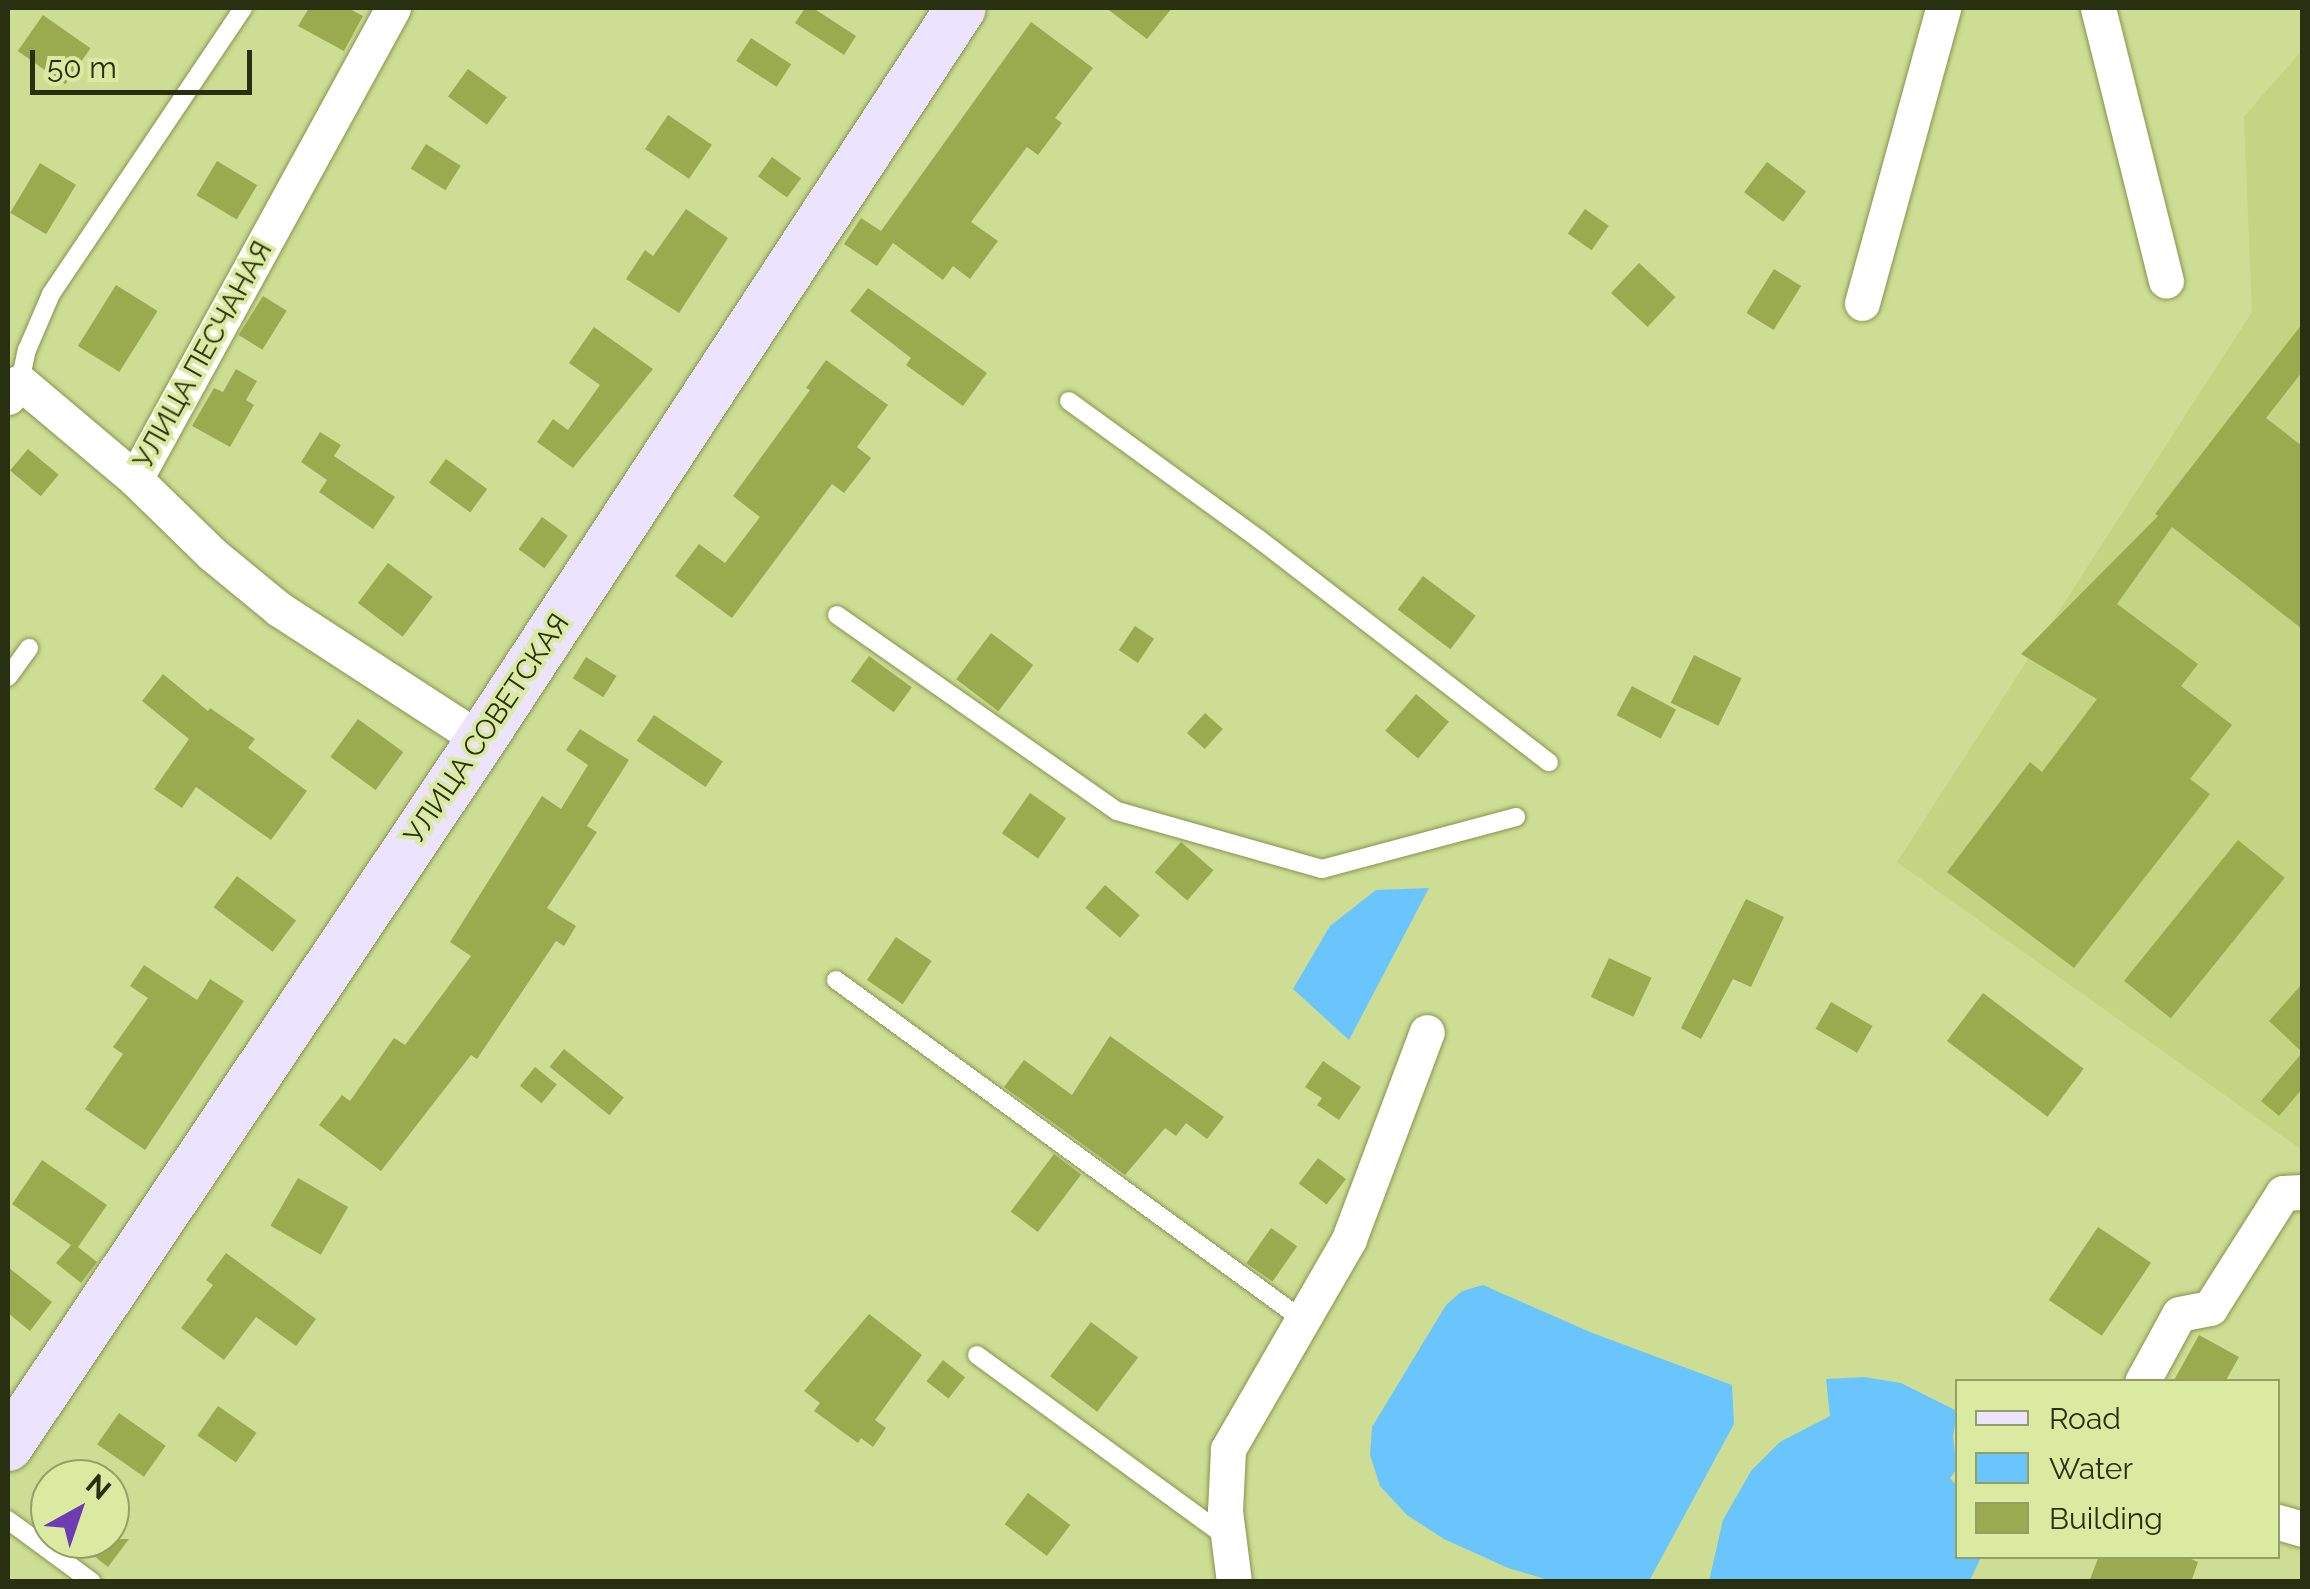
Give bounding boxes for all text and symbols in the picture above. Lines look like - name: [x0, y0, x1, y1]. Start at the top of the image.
- scale bar: [35, 30, 258, 92]
- text: 50 m: [47, 50, 117, 85]
- street label: УЛИЦА ПЕСЧАНАЯ: [126, 235, 280, 475]
- street label: УЛИЦА СОВЕТСКАЯ: [397, 607, 577, 851]
- legend: [1955, 1379, 2280, 1559]
- text: Road: [2049, 1401, 2121, 1436]
- text: Water: [2049, 1451, 2133, 1486]
- north arrow: [30, 1459, 130, 1559]
- text: N: [80, 1468, 117, 1507]
- text: Building: [2049, 1501, 2163, 1536]

